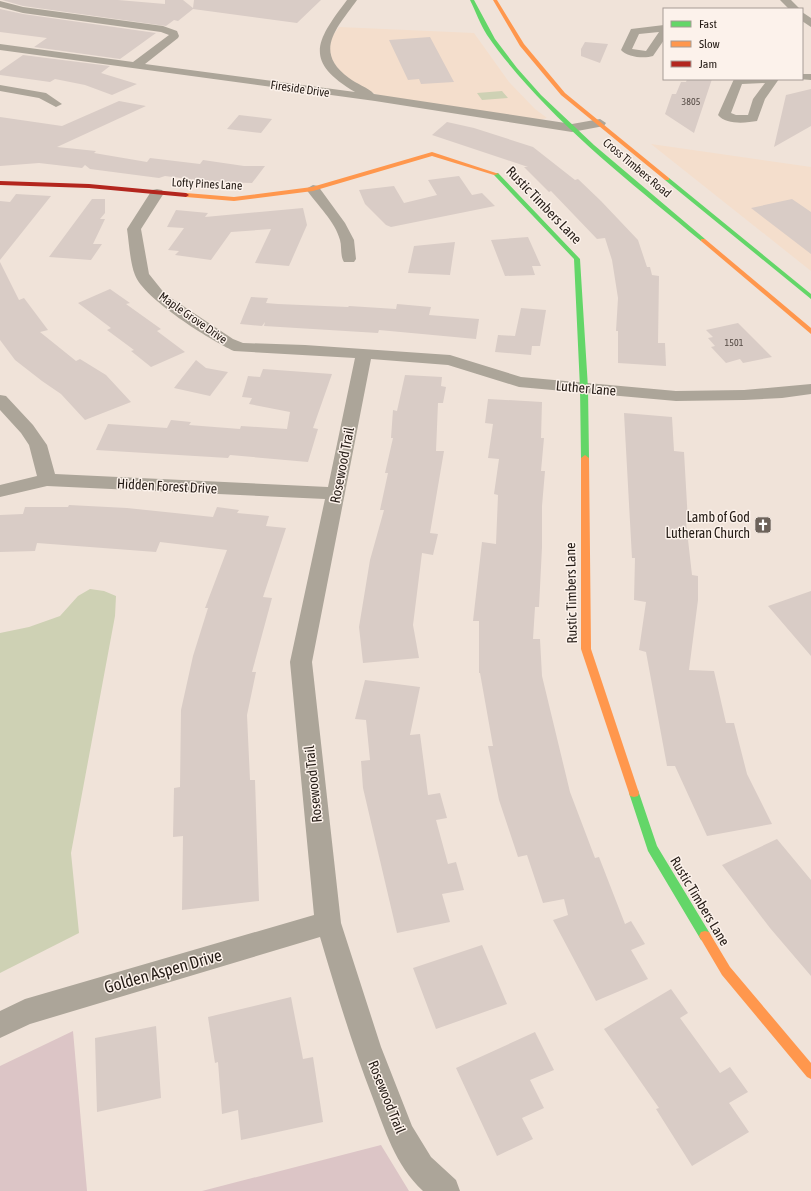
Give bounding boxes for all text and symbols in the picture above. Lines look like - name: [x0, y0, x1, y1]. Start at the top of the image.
- legend: [663, 8, 803, 80]
- text: Fast: [699, 17, 717, 31]
- text: Slow: [699, 37, 720, 51]
- text: Jam: [699, 57, 717, 71]
- street label: Fireside Drive: [269, 78, 331, 100]
- house number: 3805: [682, 96, 701, 107]
- street label: Cross Timbers Road: [600, 135, 674, 201]
- street label: Rustic Timbers Lane: [503, 163, 585, 247]
- street label: Lofty Pines Lane: [171, 175, 243, 193]
- street label: Maple Grove Drive: [156, 289, 230, 347]
- house number: 1501: [725, 337, 744, 348]
- street label: Luther Lane: [555, 377, 617, 399]
- street label: Rosewood Trail: [327, 425, 357, 504]
- street label: Hidden Forest Drive: [117, 475, 217, 497]
- place label: Lamb of God Lutheran Church: [666, 509, 750, 541]
- church icon: Lamb of God Lutheran Church: [753, 515, 773, 535]
- street label: Rustic Timbers Lane: [562, 542, 580, 644]
- street label: Rosewood Trail: [301, 744, 325, 823]
- street label: Rustic Timbers Lane: [667, 853, 733, 949]
- street label: Golden Aspen Drive: [102, 945, 224, 997]
- street label: Rosewood Trail: [365, 1058, 409, 1136]

